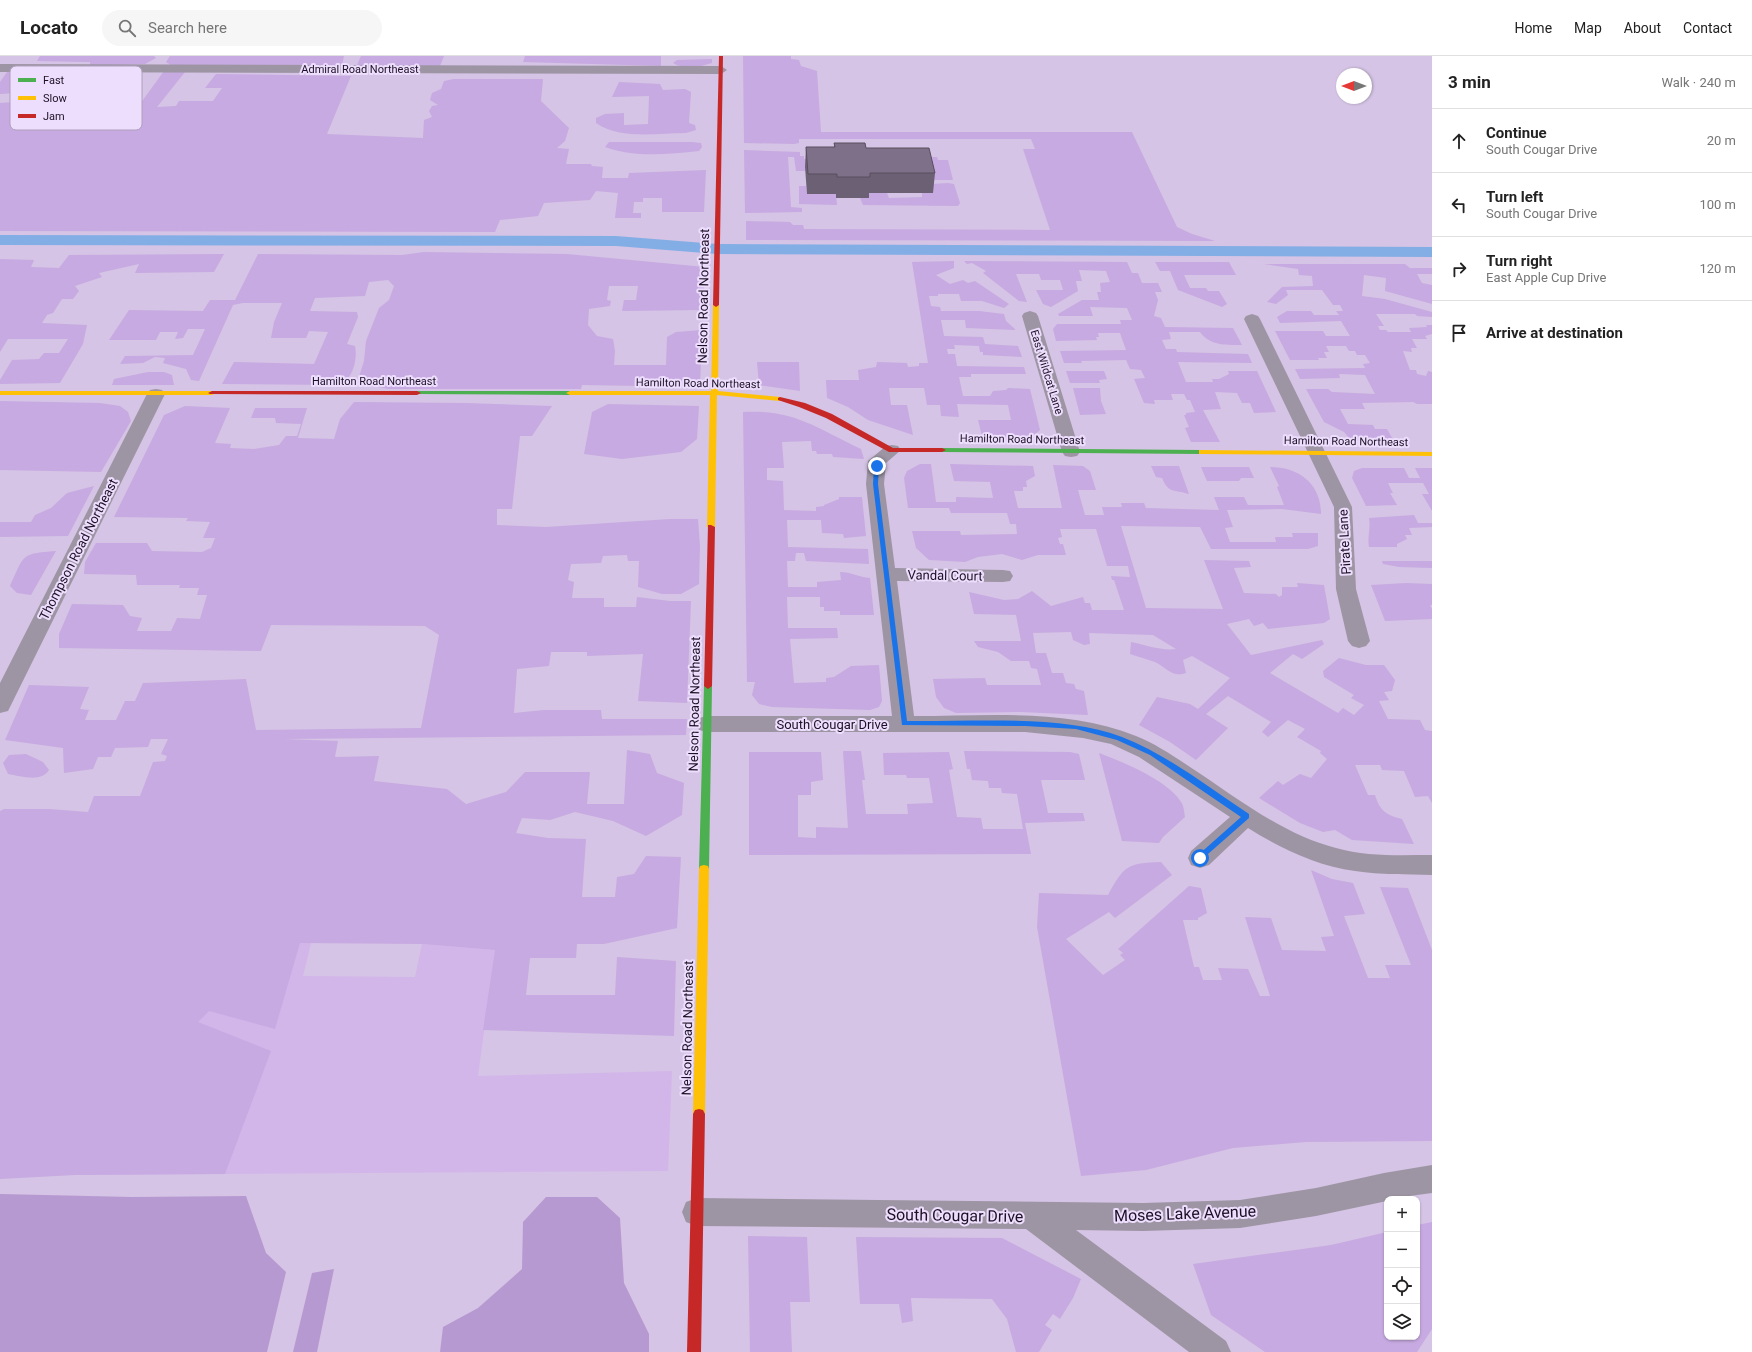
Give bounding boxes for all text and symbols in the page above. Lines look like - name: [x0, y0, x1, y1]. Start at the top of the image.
- search box: [102, 10, 382, 46]
- text: Locato: [20, 16, 78, 39]
- icon: search: [116, 17, 138, 39]
- text: Search here: [148, 19, 227, 37]
- text: Home: [1514, 20, 1552, 36]
- text: Map: [1574, 20, 1602, 36]
- text: About: [1624, 20, 1661, 36]
- text: Contact: [1683, 20, 1732, 36]
- street label: Admiral Road Northeast: [301, 63, 419, 76]
- legend: [10, 66, 142, 130]
- north arrow: [1336, 68, 1372, 104]
- text: 3 min: [1448, 72, 1491, 92]
- text: Fast: [43, 74, 65, 87]
- text: Walk · 240 m: [1661, 75, 1736, 90]
- text: Slow: [43, 92, 67, 105]
- text: Jam: [43, 110, 65, 123]
- text: Continue: [1486, 124, 1547, 142]
- icon: ahead: [1448, 130, 1470, 152]
- text: 20 m: [1707, 133, 1736, 148]
- text: South Cougar Drive: [1486, 142, 1597, 157]
- text: Turn left: [1486, 188, 1543, 206]
- icon: left: [1448, 194, 1470, 216]
- text: 100 m: [1699, 197, 1736, 212]
- text: South Cougar Drive: [1486, 206, 1597, 221]
- street label: Nelson Road Northeast: [695, 229, 712, 363]
- text: Turn right: [1486, 252, 1552, 270]
- icon: right: [1448, 258, 1470, 280]
- text: 120 m: [1699, 261, 1736, 276]
- text: East Apple Cup Drive: [1486, 270, 1606, 285]
- icon: arrive: [1448, 322, 1470, 344]
- text: Arrive at destination: [1486, 324, 1623, 342]
- street label: East Wildcat Lane: [1028, 328, 1066, 416]
- street label: Hamilton Road Northeast: [312, 375, 437, 388]
- street label: Hamilton Road Northeast: [636, 376, 761, 391]
- street label: Hamilton Road Northeast: [960, 432, 1085, 447]
- street label: Hamilton Road Northeast: [1284, 434, 1409, 449]
- route end: [868, 457, 886, 475]
- street label: Thompson Road Northeast: [36, 476, 121, 622]
- street label: Pirate Lane: [1335, 509, 1354, 575]
- street label: Vandal Court: [907, 567, 983, 584]
- street label: Nelson Road Northeast: [686, 637, 703, 771]
- street label: South Cougar Drive: [776, 717, 888, 732]
- route start: [1191, 849, 1209, 867]
- street label: Nelson Road Northeast: [679, 961, 696, 1095]
- map controls: [1384, 1196, 1420, 1340]
- button: +: [1384, 1196, 1420, 1232]
- street label: Moses Lake Avenue: [1114, 1202, 1256, 1225]
- street label: South Cougar Drive: [886, 1205, 1024, 1226]
- button: −: [1384, 1232, 1420, 1268]
- button: locate: [1384, 1268, 1420, 1304]
- button: layers: [1384, 1304, 1420, 1340]

